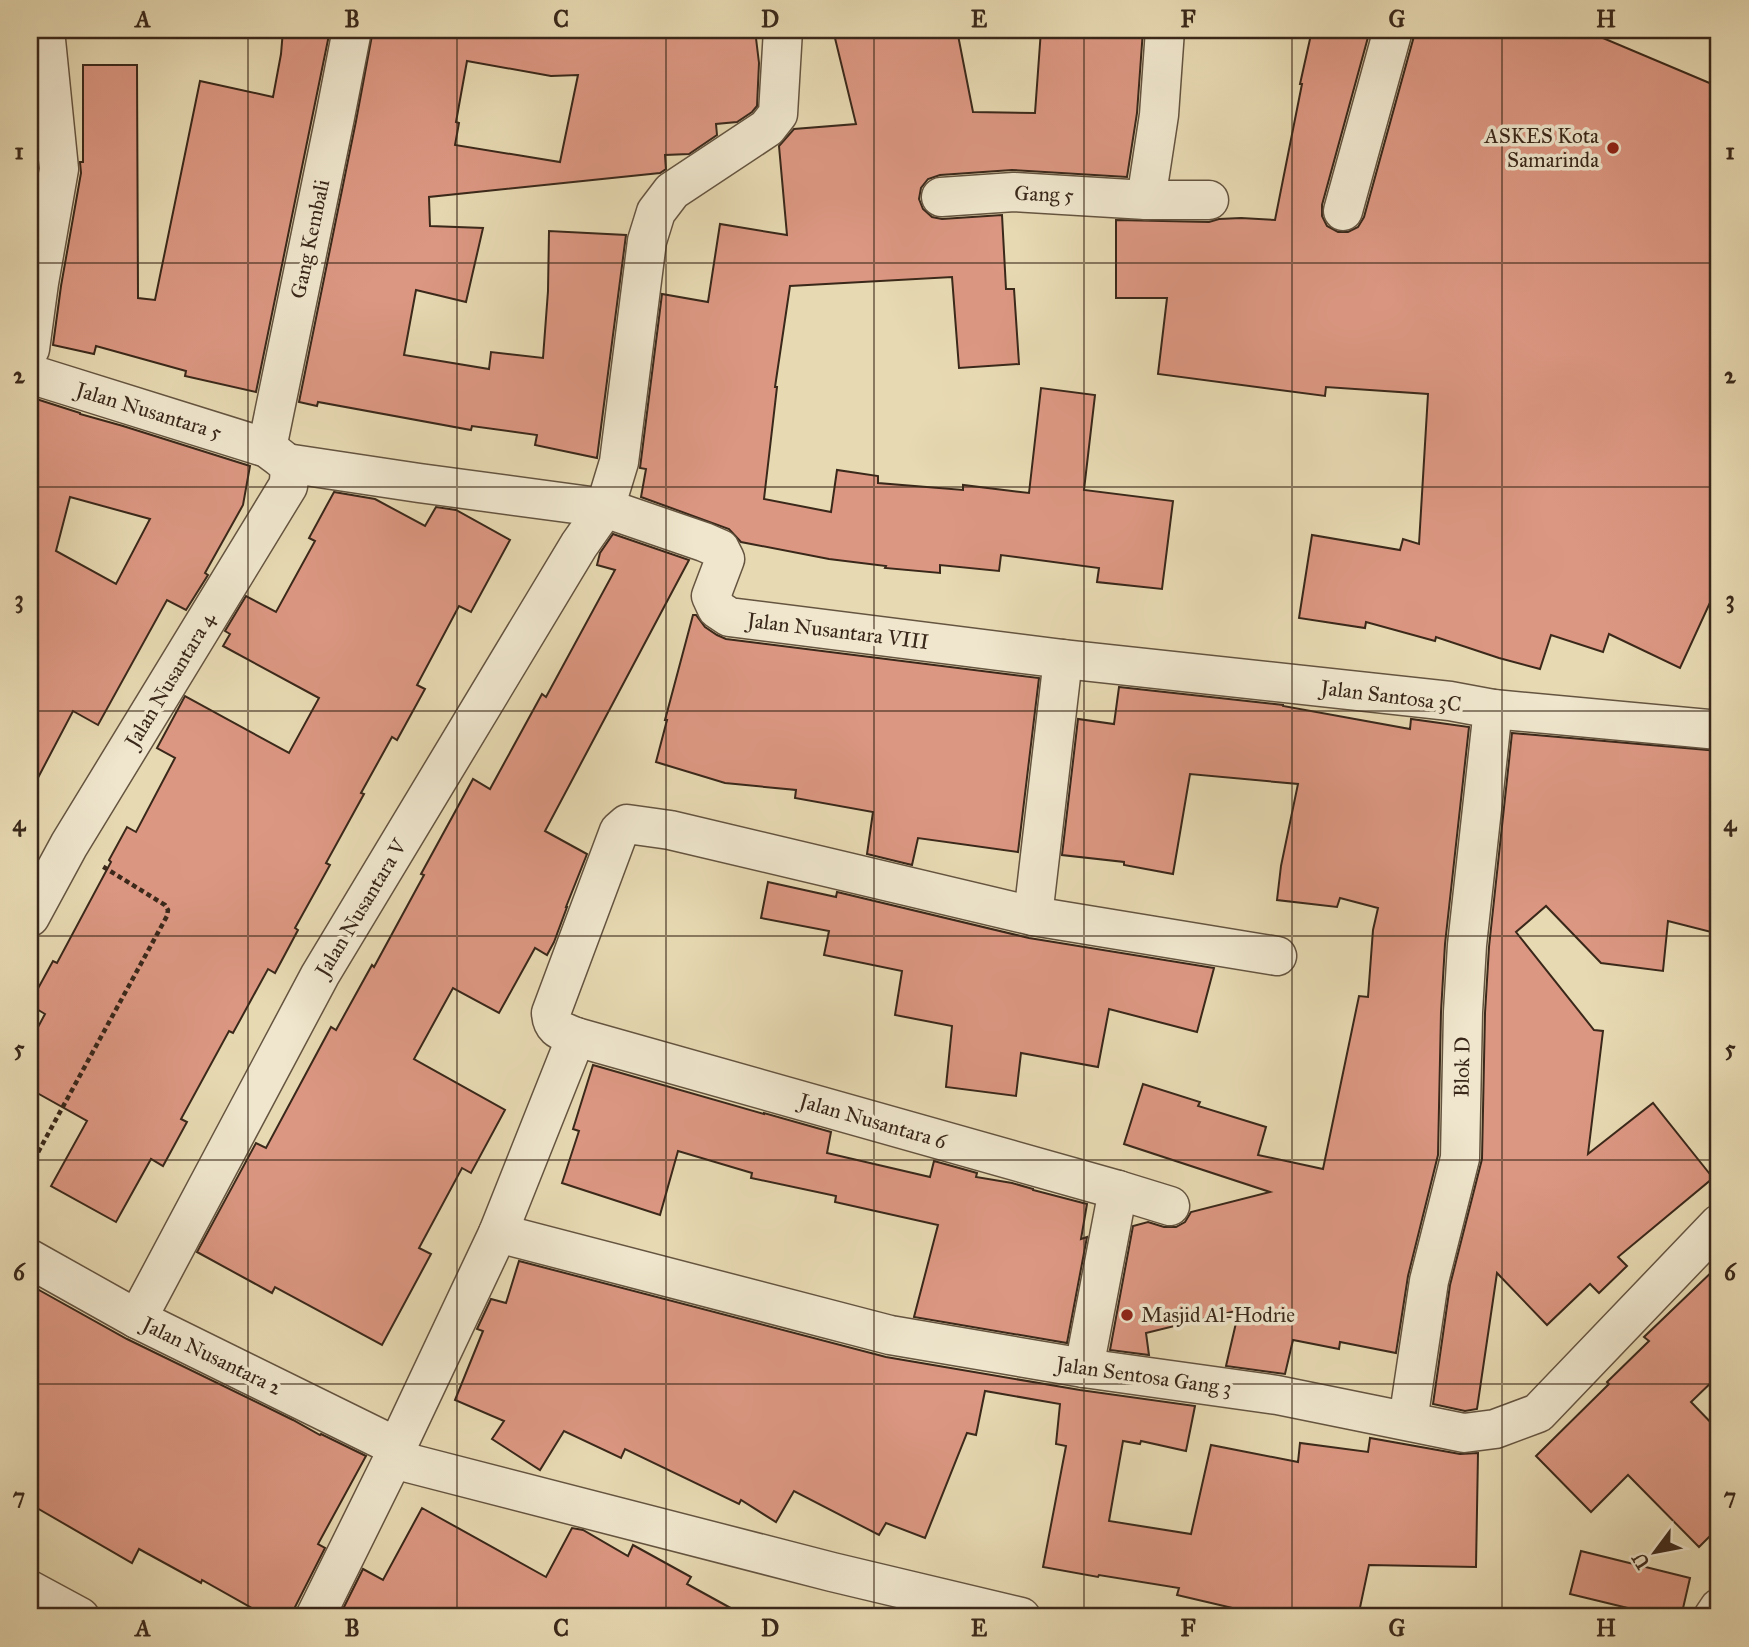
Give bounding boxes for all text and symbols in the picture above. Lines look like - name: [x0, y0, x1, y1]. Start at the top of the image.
- text: A: [133, 5, 151, 33]
- text: B: [344, 5, 360, 33]
- text: C: [553, 5, 569, 33]
- text: D: [761, 5, 779, 33]
- text: E: [971, 5, 988, 33]
- text: F: [1180, 5, 1196, 33]
- text: G: [1389, 5, 1406, 33]
- text: H: [1596, 5, 1616, 33]
- place label: ASKES Kota Samarinda: [1484, 123, 1599, 173]
- text: 1: [14, 137, 24, 165]
- text: 1: [1725, 137, 1735, 165]
- marker: ASKES Kota Samarinda: [1605, 140, 1621, 156]
- street label: Gang Kembali: [285, 177, 335, 301]
- street label: Gang 5: [1014, 180, 1074, 208]
- text: 2: [13, 361, 25, 389]
- text: 2: [1724, 361, 1736, 389]
- street label: Jalan Nusantara 5: [71, 376, 225, 446]
- text: 3: [14, 585, 24, 614]
- text: 3: [1725, 585, 1735, 614]
- street label: Jalan Nusantara 4: [118, 607, 221, 754]
- street label: Jalan Nusantara VIII: [744, 607, 930, 655]
- street label: Jalan Santosa 3C: [1317, 674, 1463, 718]
- text: 4: [13, 809, 27, 837]
- text: 4: [1724, 809, 1738, 837]
- street label: Jalan Nusantara V: [309, 833, 413, 983]
- text: 5: [14, 1034, 25, 1062]
- text: 5: [1725, 1034, 1736, 1062]
- street label: Blok D: [1448, 1036, 1476, 1098]
- street label: Jalan Nusantara 6: [794, 1087, 951, 1155]
- text: 6: [13, 1258, 26, 1286]
- text: 6: [1724, 1258, 1737, 1286]
- place label: Masjid Al-Hodrie: [1141, 1302, 1295, 1328]
- marker: Masjid Al-Hodrie: [1119, 1307, 1135, 1323]
- street label: Jalan Nusantara 2: [136, 1310, 286, 1401]
- street label: Jalan Sentosa Gang 3: [1053, 1351, 1233, 1401]
- text: 7: [13, 1482, 25, 1510]
- text: 7: [1724, 1482, 1736, 1510]
- north arrow: [1620, 1518, 1690, 1588]
- text: U: [1627, 1547, 1655, 1573]
- text: A: [133, 1614, 151, 1642]
- text: B: [344, 1614, 360, 1642]
- text: C: [553, 1614, 569, 1642]
- text: D: [761, 1614, 779, 1642]
- text: E: [971, 1614, 988, 1642]
- text: F: [1180, 1614, 1196, 1642]
- text: G: [1389, 1614, 1406, 1642]
- text: H: [1596, 1614, 1616, 1642]

